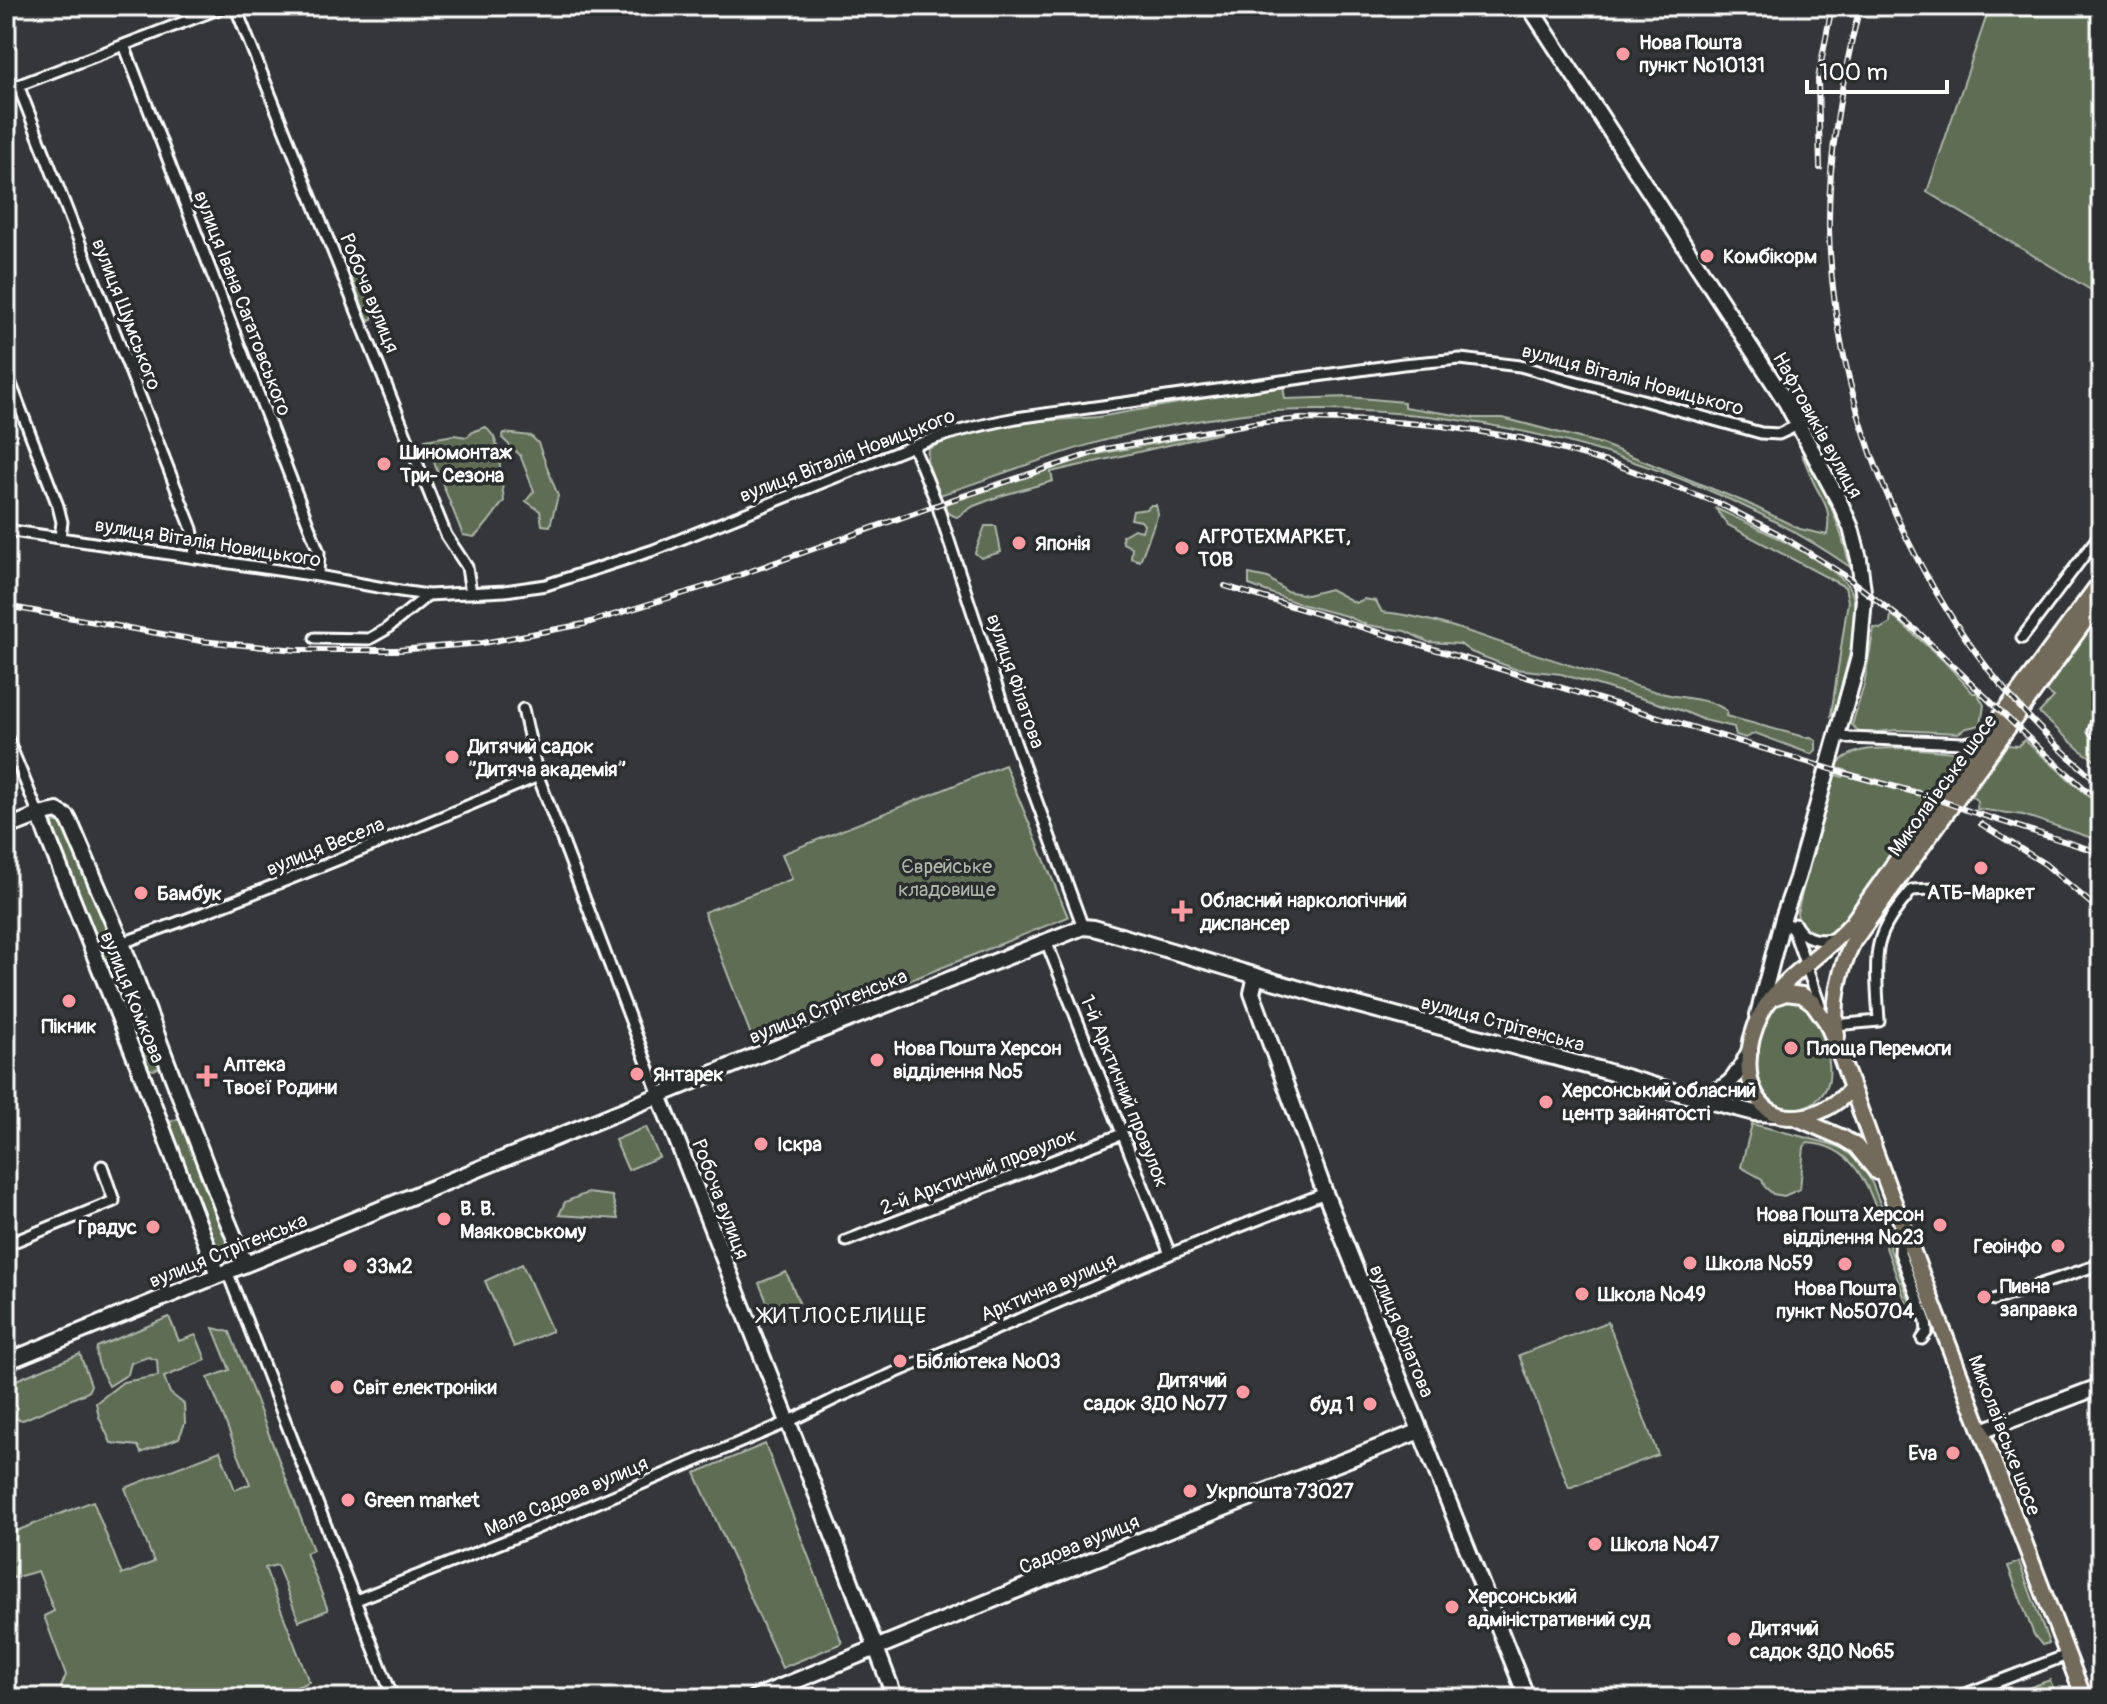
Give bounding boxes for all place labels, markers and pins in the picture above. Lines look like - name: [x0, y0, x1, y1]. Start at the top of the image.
- place label: Нова Пошта пункт №10131: [1639, 30, 1765, 78]
- marker: Нова Пошта пункт №10131: [1614, 45, 1632, 63]
- place label: Комбікорм: [1723, 244, 1817, 269]
- marker: Комбікорм: [1698, 247, 1716, 265]
- place label: Шиномонтаж Три- Сезона: [399, 440, 513, 488]
- marker: Шиномонтаж Три- Сезона: [375, 455, 393, 473]
- place label: АГРОТЕХМАРКЕТ, ТОВ: [1197, 524, 1351, 572]
- place label: Японія: [1035, 531, 1090, 556]
- marker: Японія: [1010, 534, 1028, 552]
- marker: АГРОТЕХМАРКЕТ, ТОВ: [1173, 539, 1191, 557]
- place label: Дитячий садок ”Дитяча академія”: [467, 734, 626, 782]
- marker: Дитячий садок ”Дитяча академія”: [443, 748, 461, 766]
- marker: АТБ-Маркет: [1972, 859, 1990, 877]
- place label: АТБ-Маркет: [1927, 880, 2036, 905]
- place label: Бамбук: [157, 881, 222, 906]
- marker: Бамбук: [132, 884, 150, 902]
- place label: Обласний наркологічний диспансер: [1199, 888, 1407, 936]
- marker: Обласний наркологічний диспансер: [1171, 900, 1193, 922]
- marker: Пікник: [60, 992, 78, 1010]
- place label: Пікник: [41, 1014, 97, 1039]
- place label: Нова Пошта Херсон відділення №5: [893, 1036, 1061, 1084]
- place label: Площа Перемоги: [1807, 1036, 1951, 1061]
- marker: Площа Перемоги: [1782, 1039, 1800, 1057]
- marker: Нова Пошта Херсон відділення №5: [868, 1051, 886, 1069]
- place label: Аптека Твоєї Родини: [222, 1052, 337, 1100]
- place label: Янтарек: [653, 1062, 724, 1087]
- marker: Янтарек: [628, 1065, 646, 1083]
- marker: Аптека Твоєї Родини: [198, 1067, 216, 1085]
- place label: Херсонський обласний центр зайнятості: [1562, 1078, 1756, 1126]
- marker: Херсонський обласний центр зайнятості: [1537, 1093, 1555, 1111]
- place label: Іскра: [777, 1132, 822, 1157]
- marker: Іскра: [752, 1135, 770, 1153]
- place label: В. В. Маяковському: [460, 1196, 587, 1244]
- place label: Нова Пошта Херсон відділення №23: [1756, 1202, 1924, 1250]
- marker: В. В. Маяковському: [435, 1210, 453, 1228]
- place label: Градус: [78, 1215, 137, 1240]
- marker: Нова Пошта Херсон відділення №23: [1931, 1216, 1949, 1234]
- marker: Градус: [144, 1218, 162, 1236]
- place label: Геоінфо: [1973, 1234, 2042, 1259]
- marker: Геоінфо: [2049, 1237, 2067, 1255]
- place label: Школа №59: [1705, 1251, 1813, 1276]
- place label: 33м2: [366, 1254, 413, 1279]
- marker: Школа №59: [1681, 1254, 1699, 1272]
- marker: Нова Пошта пункт №50704: [1836, 1255, 1854, 1273]
- marker: 33м2: [341, 1257, 359, 1275]
- place label: Пивна заправка: [2000, 1274, 2077, 1322]
- place label: Нова Пошта пункт №50704: [1776, 1276, 1914, 1324]
- place label: Школа №49: [1597, 1282, 1706, 1307]
- marker: Школа №49: [1573, 1285, 1591, 1303]
- marker: Пивна заправка: [1975, 1288, 1993, 1306]
- place label: Бібліотека №03: [916, 1349, 1061, 1374]
- marker: Бібліотека №03: [891, 1352, 909, 1370]
- place label: Дитячий садок ЗДО №77: [1083, 1368, 1227, 1416]
- place label: Світ електроніки: [353, 1375, 497, 1400]
- marker: Світ електроніки: [328, 1378, 346, 1396]
- marker: Дитячий садок ЗДО №77: [1234, 1383, 1252, 1401]
- place label: буд 1: [1310, 1392, 1354, 1417]
- marker: буд 1: [1361, 1395, 1379, 1413]
- place label: Eva: [1908, 1441, 1937, 1466]
- marker: Eva: [1944, 1444, 1962, 1462]
- place label: Укрпошта 73027: [1206, 1479, 1354, 1504]
- marker: Укрпошта 73027: [1181, 1482, 1199, 1500]
- place label: Green market: [364, 1488, 480, 1513]
- marker: Green market: [339, 1491, 357, 1509]
- place label: Школа №47: [1610, 1532, 1719, 1557]
- marker: Школа №47: [1586, 1535, 1604, 1553]
- place label: Херсонський адміністративний суд: [1468, 1584, 1651, 1632]
- marker: Херсонський адміністративний суд: [1443, 1598, 1461, 1616]
- place label: Дитячий садок ЗДО №65: [1749, 1616, 1895, 1664]
- marker: Дитячий садок ЗДО №65: [1725, 1630, 1743, 1648]

